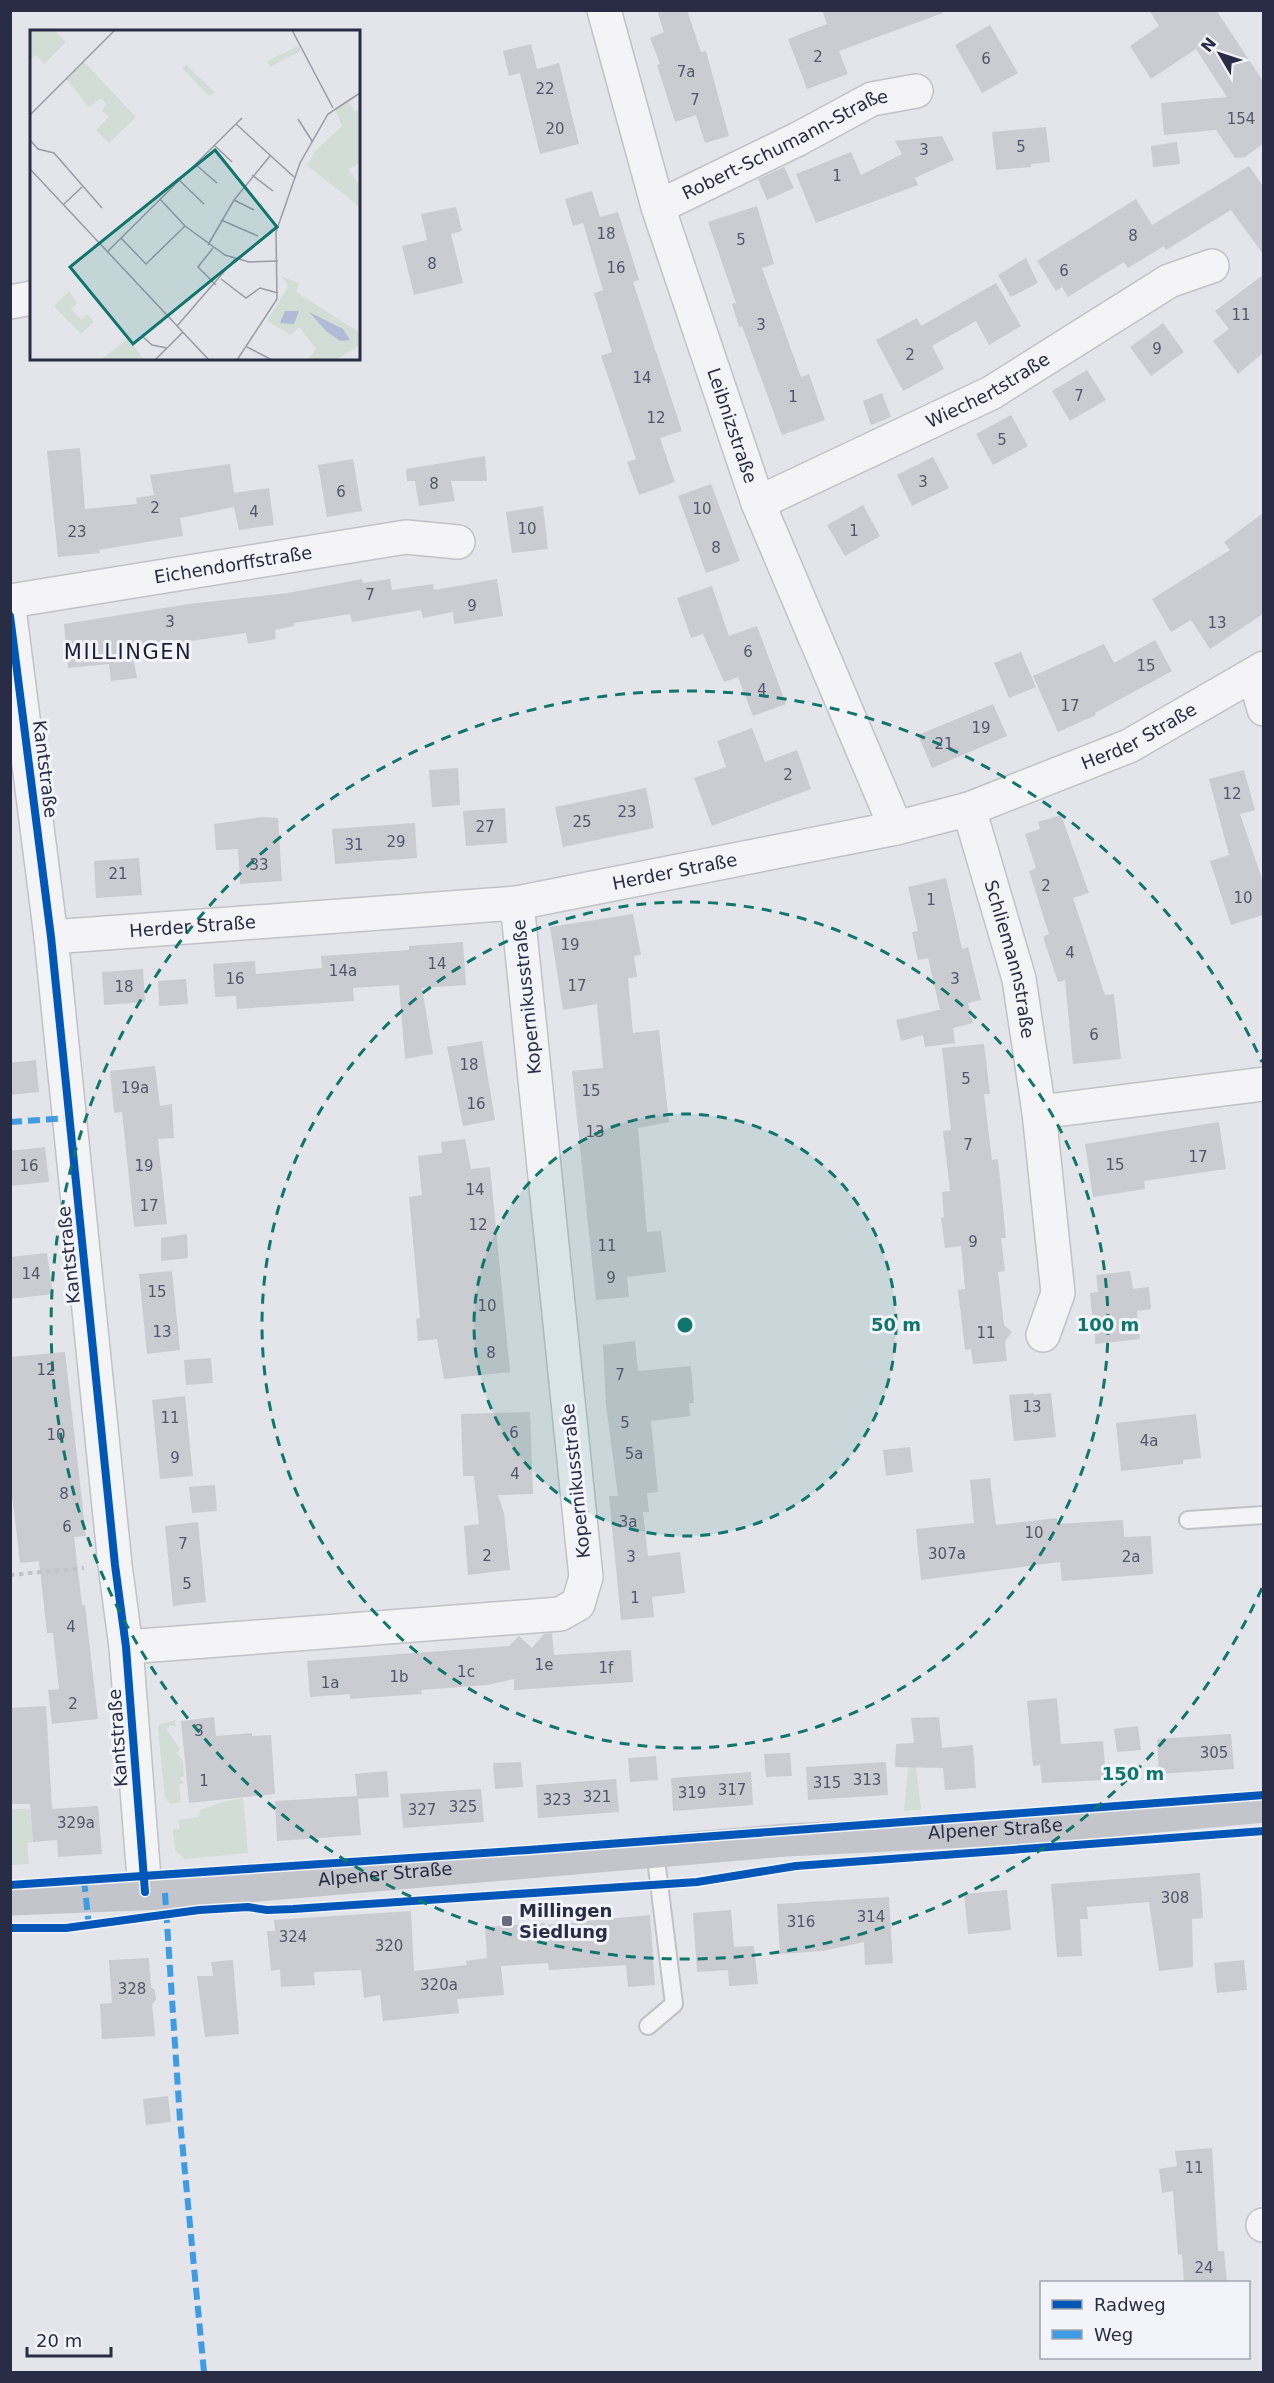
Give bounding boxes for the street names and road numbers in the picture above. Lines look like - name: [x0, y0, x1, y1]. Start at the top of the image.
- street label: Robert-Schumann-Straße: [679, 85, 890, 204]
- street label: Wiechertstraße: [923, 348, 1053, 432]
- street label: Leibnizstraße: [703, 365, 762, 486]
- street label: Eichendorffstraße: [152, 541, 314, 588]
- street label: Herder Straße: [1078, 698, 1200, 774]
- street label: Kantstraße: [29, 719, 62, 819]
- street label: Herder Straße: [610, 849, 739, 894]
- street label: Schliemannstraße: [980, 878, 1039, 1040]
- street label: Herder Straße: [129, 911, 257, 941]
- street label: Kopernikusstraße: [508, 918, 545, 1076]
- street label: Kantstraße: [53, 1205, 84, 1305]
- street label: Kopernikusstraße: [557, 1402, 594, 1560]
- street label: Kantstraße: [104, 1688, 131, 1788]
- street label: Alpener Straße: [927, 1814, 1064, 1843]
- street label: Alpener Straße: [317, 1858, 453, 1890]

